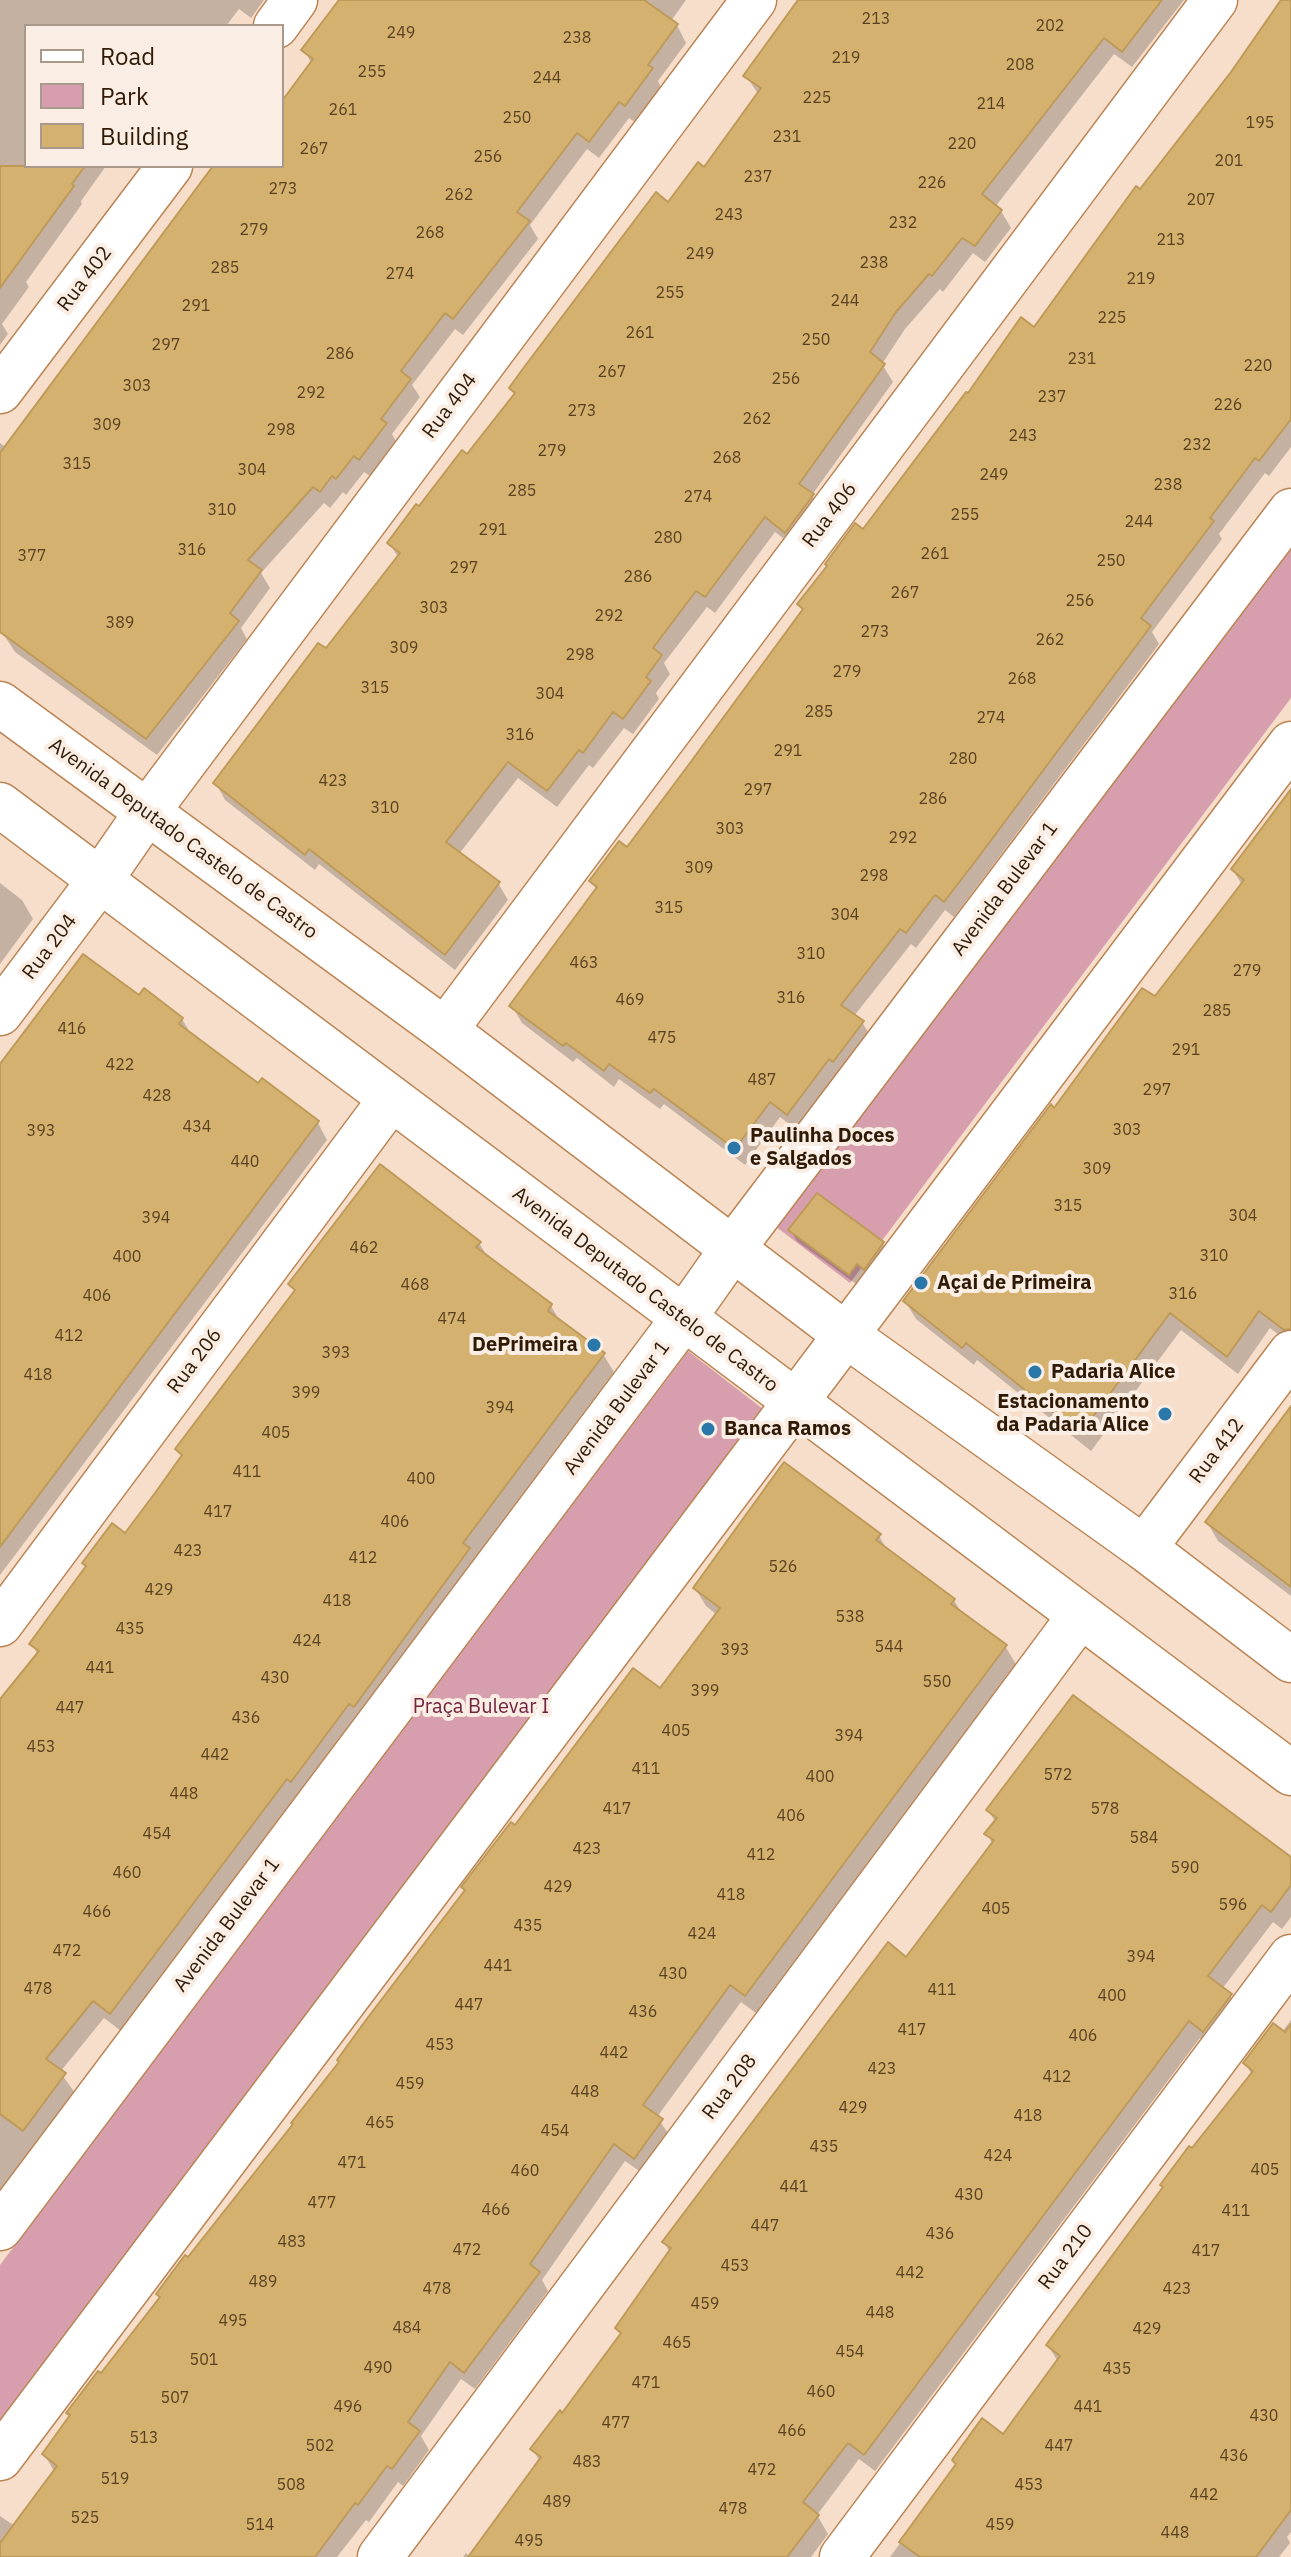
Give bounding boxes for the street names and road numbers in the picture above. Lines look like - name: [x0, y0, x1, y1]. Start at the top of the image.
- street label: Rua 402: [53, 242, 117, 316]
- street label: Rua 404: [418, 369, 482, 443]
- street label: Rua 406: [798, 478, 862, 552]
- street label: Avenida Deputado Castelo de Castro: [44, 733, 322, 945]
- street label: Avenida Bulevar 1: [947, 817, 1063, 961]
- street label: Rua 204: [18, 910, 82, 984]
- street label: Avenida Deputado Castelo de Castro: [507, 1182, 783, 1398]
- street label: Rua 206: [163, 1324, 227, 1398]
- street label: Avenida Bulevar 1: [559, 1336, 675, 1480]
- street label: Rua 412: [1185, 1414, 1249, 1488]
- street label: Avenida Bulevar 1: [169, 1853, 285, 1997]
- street label: Rua 208: [698, 2050, 762, 2124]
- street label: Rua 210: [1034, 2220, 1098, 2294]

